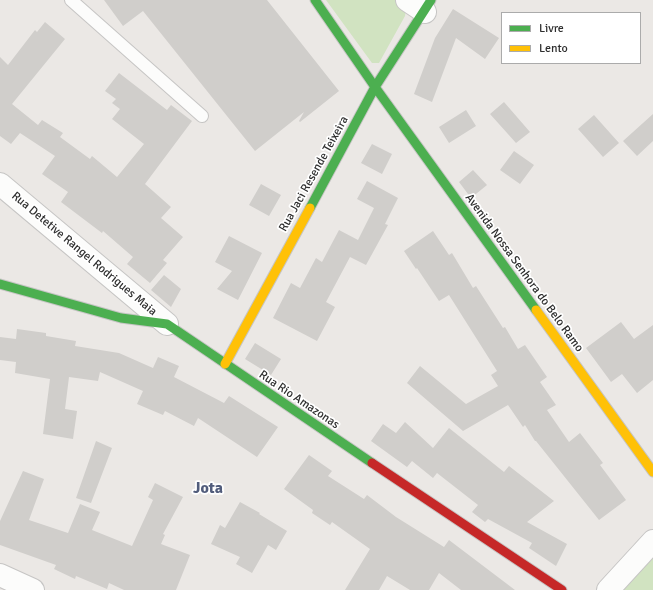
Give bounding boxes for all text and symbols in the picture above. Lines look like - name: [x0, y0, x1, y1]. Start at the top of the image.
- legend: [501, 12, 641, 64]
- text: Livre: [539, 21, 564, 36]
- text: Lento: [539, 41, 568, 56]
- street label: Rua Jaci Resende Teixeira: [276, 114, 352, 234]
- street label: Rua Detetive Rangel Rodrigues Maia: [8, 189, 160, 319]
- street label: Avenida Nossa Senhora do Belo Ramo: [462, 191, 586, 355]
- street label: Rua Rio Amazonas: [256, 368, 342, 432]
- district label: Jota: [193, 479, 223, 499]

